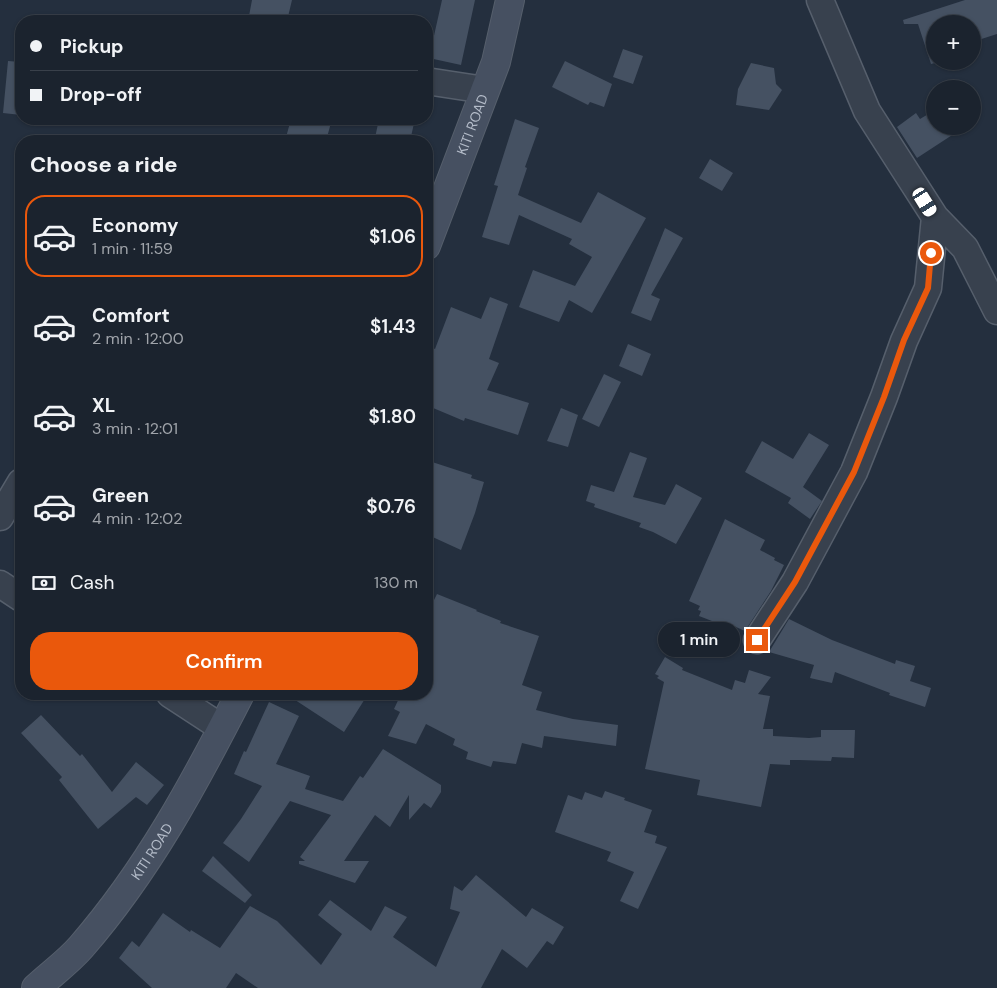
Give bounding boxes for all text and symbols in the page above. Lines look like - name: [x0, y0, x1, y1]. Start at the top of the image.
- map controls: [926, 15, 981, 135]
- button: +: [926, 15, 981, 70]
- text: Pickup: [60, 34, 124, 59]
- button: −: [926, 80, 981, 135]
- text: Drop-off: [60, 82, 142, 107]
- street label: KITI ROAD: [452, 92, 492, 157]
- text: Choose a ride: [30, 150, 178, 179]
- car: [910, 185, 939, 219]
- text: Economy: [92, 213, 179, 238]
- icon: car: [32, 214, 77, 259]
- text: $1.06: [369, 224, 416, 249]
- text: 1 min · 11:59: [92, 238, 173, 259]
- route start: [920, 242, 942, 264]
- text: Comfort: [92, 303, 170, 328]
- icon: car: [32, 304, 77, 349]
- text: $1.43: [370, 314, 416, 339]
- text: 2 min · 12:00: [92, 328, 184, 349]
- text: XL: [92, 393, 115, 418]
- icon: car: [32, 394, 77, 439]
- text: $1.80: [368, 404, 416, 429]
- text: 3 min · 12:01: [92, 418, 178, 439]
- text: Green: [92, 483, 149, 508]
- icon: car: [32, 484, 77, 529]
- text: $0.76: [366, 494, 416, 519]
- text: 4 min · 12:02: [92, 508, 182, 529]
- icon: cash: [30, 569, 58, 597]
- text: Cash: [70, 570, 114, 595]
- text: 130 m: [374, 572, 418, 593]
- callout: 1 min: [657, 622, 740, 658]
- text: 1 min: [680, 629, 718, 650]
- route end: [746, 629, 768, 651]
- button: Confirm: [30, 632, 418, 690]
- street label: KITI ROAD: [127, 820, 177, 883]

